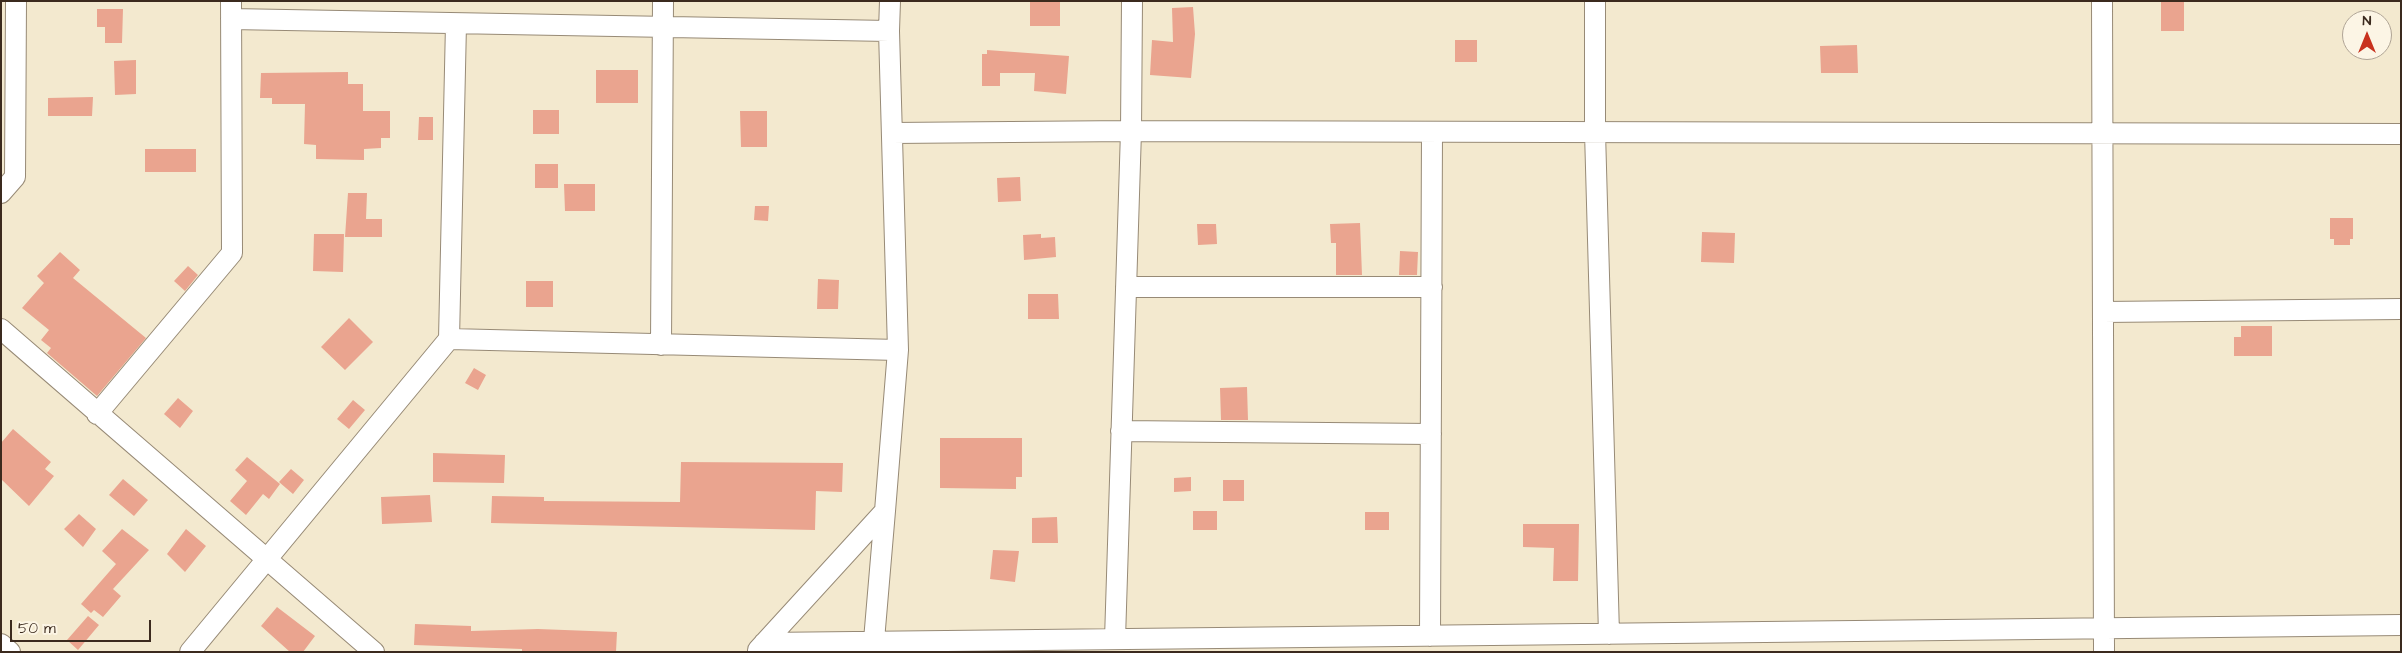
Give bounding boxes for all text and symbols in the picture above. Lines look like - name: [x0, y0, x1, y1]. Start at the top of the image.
- north arrow: [2342, 10, 2392, 60]
- text: N: [2363, 11, 2371, 31]
- scale bar: [12, 610, 154, 642]
- text: 50 m: [18, 618, 56, 639]

